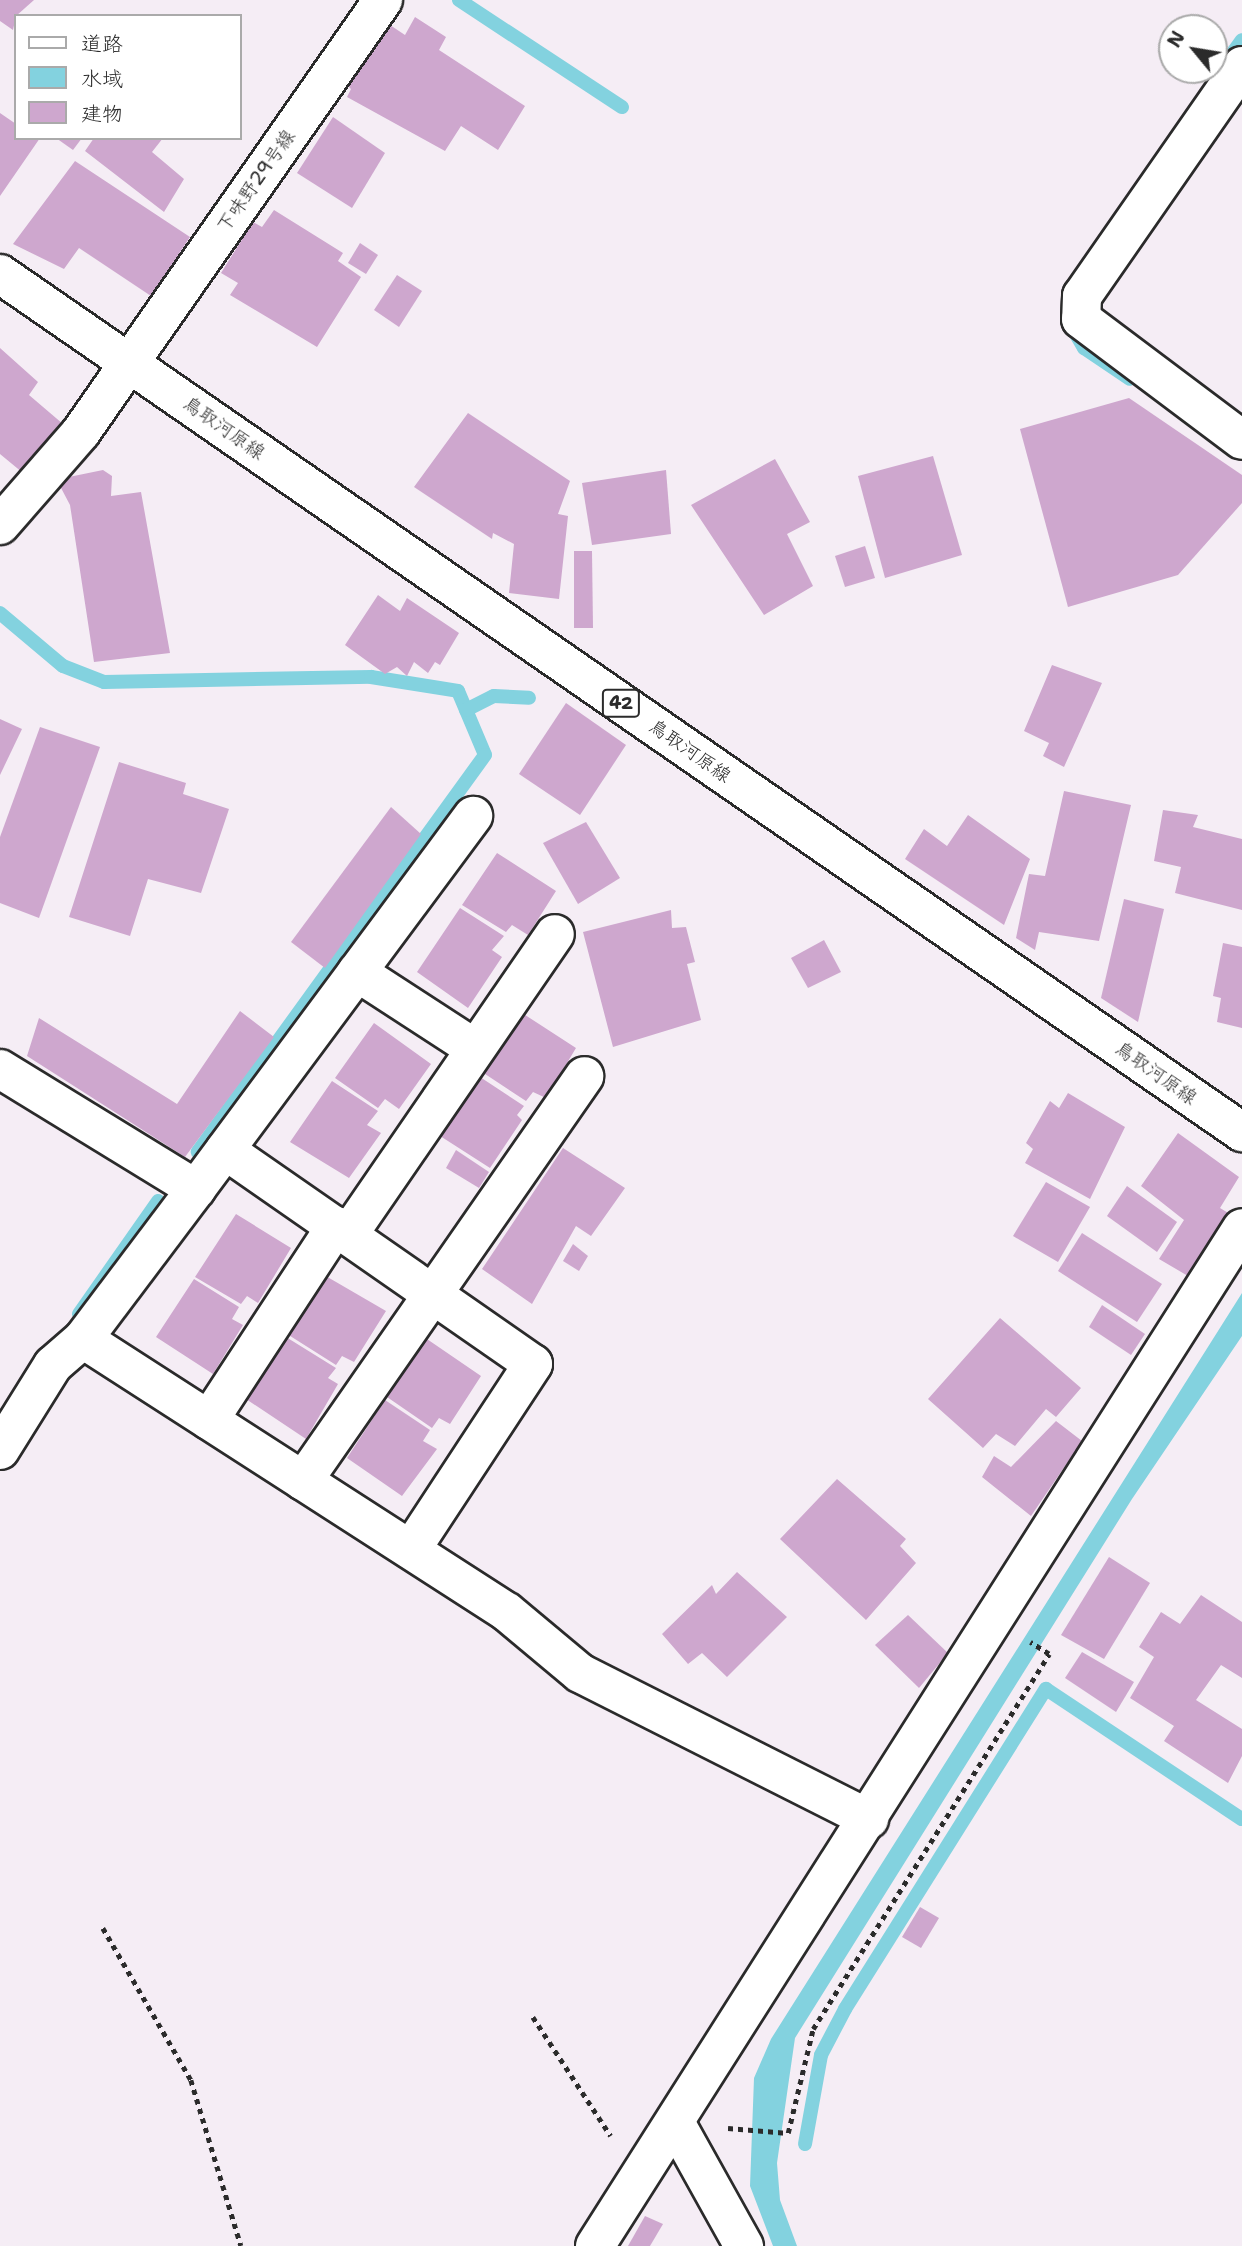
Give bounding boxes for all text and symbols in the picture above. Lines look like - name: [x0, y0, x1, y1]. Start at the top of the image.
- legend: [14, 14, 242, 140]
- north arrow: [1158, 14, 1228, 84]
- text: N: [1162, 26, 1191, 52]
- text: 道路: [81, 30, 123, 58]
- text: 水域: [81, 65, 123, 93]
- text: 建物: [81, 100, 123, 128]
- street label: 下味野29号線: [212, 125, 300, 237]
- street label: 鳥取河原線: [179, 391, 269, 465]
- road number: 42: [602, 688, 640, 718]
- street label: 鳥取河原線: [645, 714, 735, 788]
- street label: 鳥取河原線: [1111, 1036, 1201, 1110]

